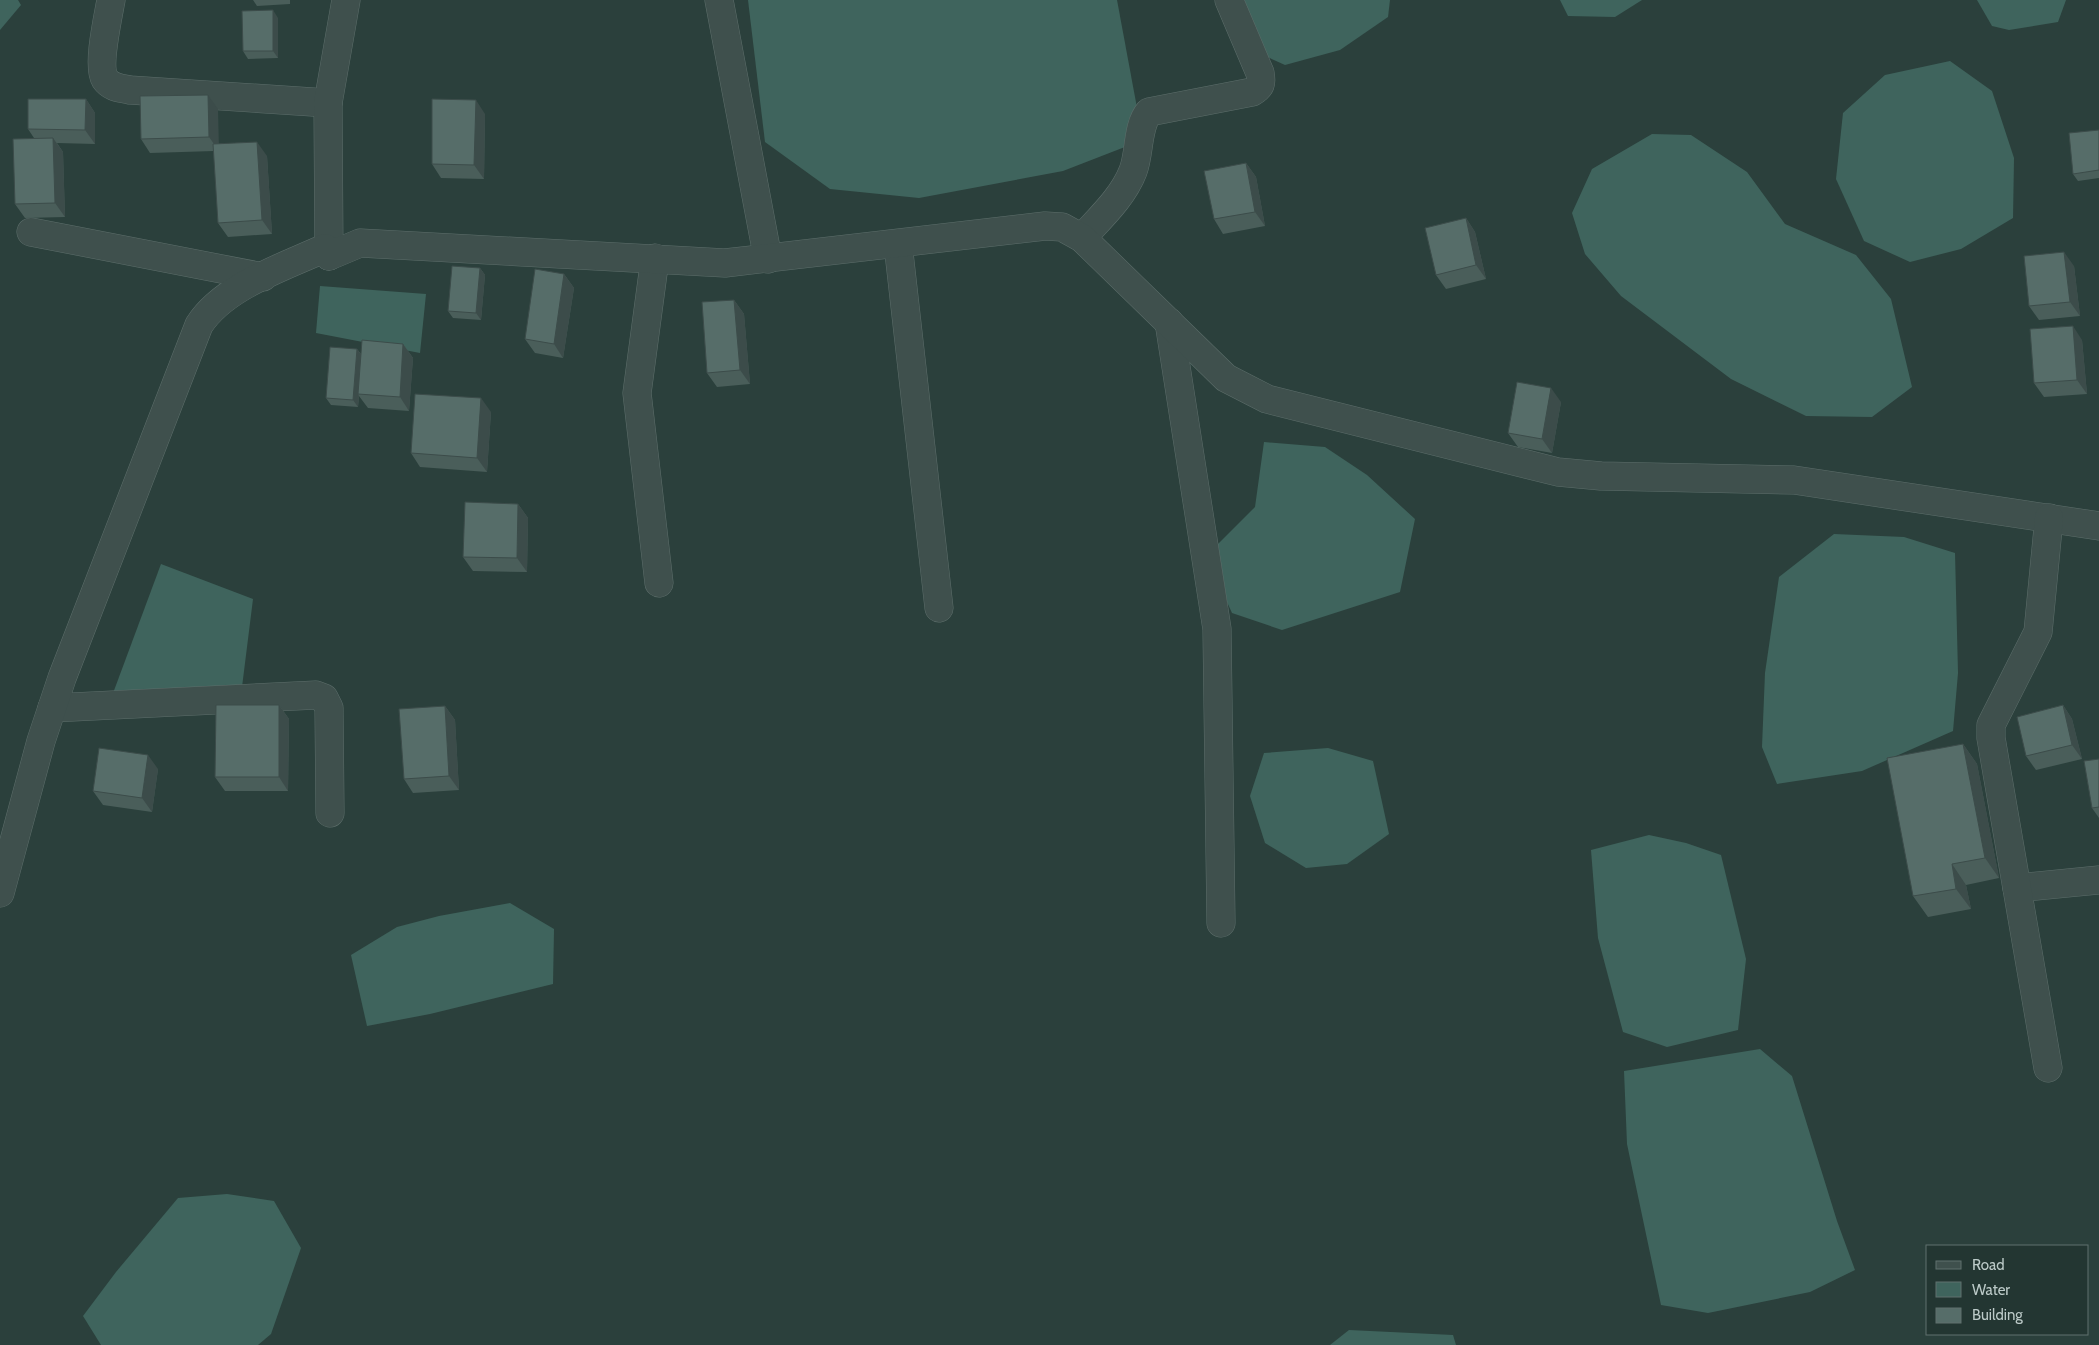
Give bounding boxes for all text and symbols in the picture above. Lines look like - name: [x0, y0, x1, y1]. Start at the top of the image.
- legend: [1926, 1245, 2089, 1335]
- text: Road: [1972, 1256, 2005, 1274]
- text: Water: [1972, 1281, 2010, 1299]
- text: Building: [1972, 1306, 2023, 1324]

